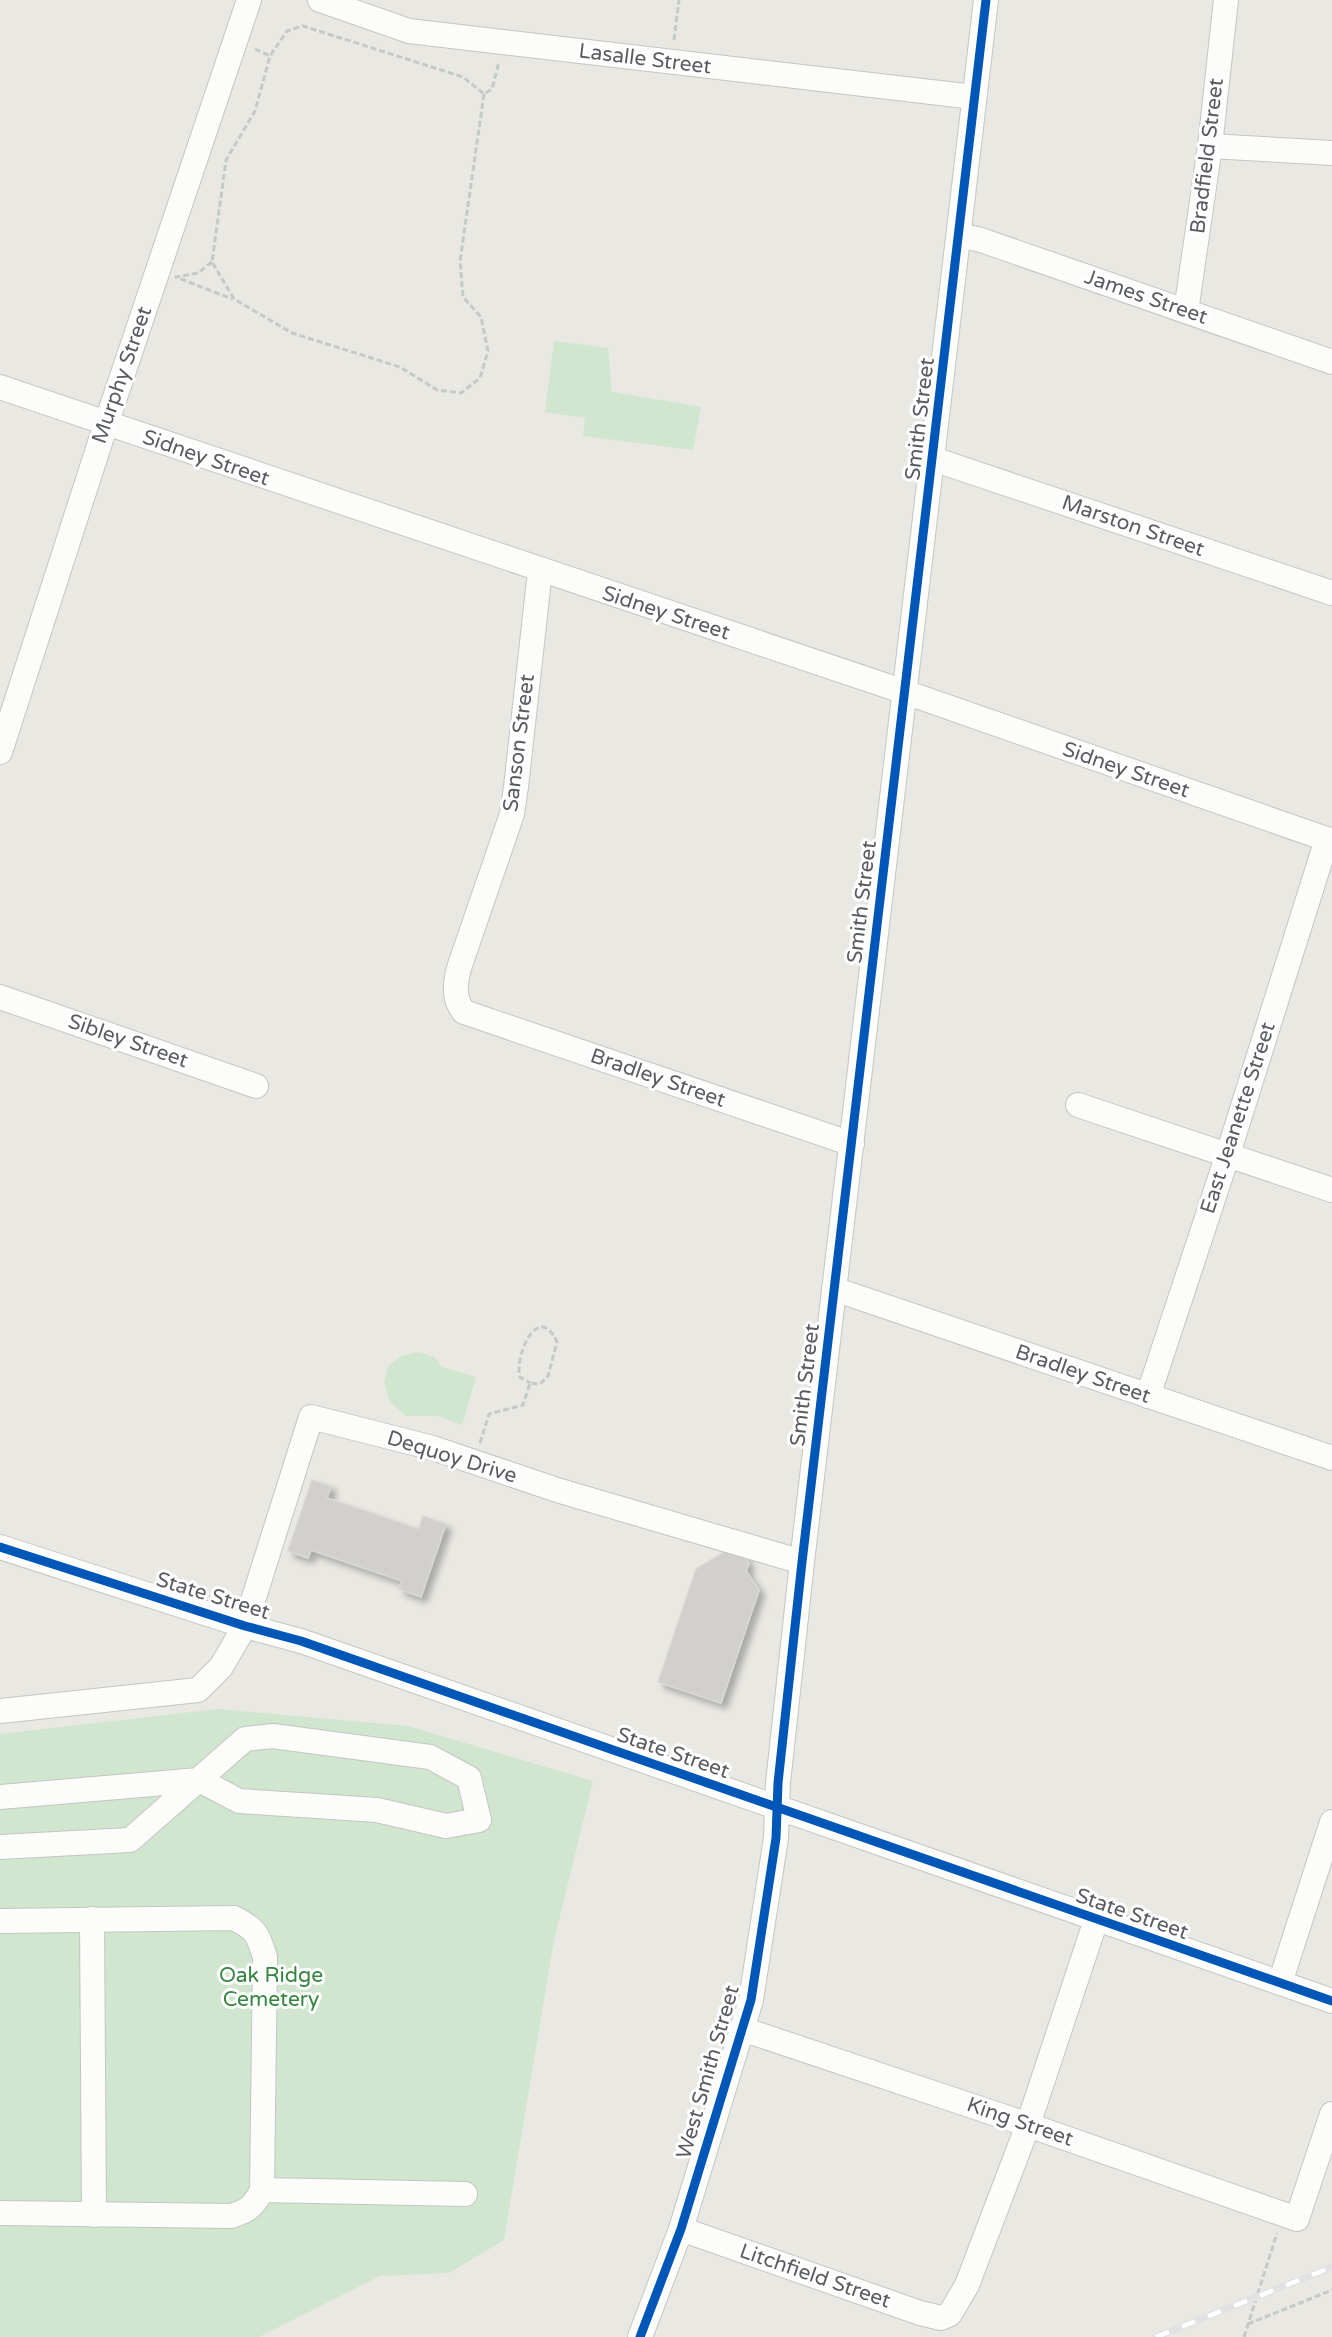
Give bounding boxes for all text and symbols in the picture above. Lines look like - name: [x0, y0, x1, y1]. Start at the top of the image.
- street label: Lasalle Street: [577, 38, 713, 80]
- street label: Bradfield Street: [1185, 77, 1229, 235]
- street label: James Street: [1081, 264, 1211, 330]
- street label: Murphy Street: [87, 303, 157, 447]
- street label: Smith Street: [900, 356, 940, 482]
- street label: Sidney Street: [139, 425, 273, 491]
- street label: Marston Street: [1058, 490, 1208, 562]
- street label: Sidney Street: [599, 581, 733, 645]
- street label: Sanson Street: [498, 673, 540, 813]
- street label: Sidney Street: [1059, 737, 1193, 803]
- street label: Smith Street: [842, 839, 882, 965]
- street label: Sibley Street: [65, 1009, 191, 1073]
- street label: East Jeanette Street: [1195, 1019, 1281, 1217]
- street label: Bradley Street: [587, 1043, 729, 1113]
- street label: Smith Street: [785, 1322, 825, 1448]
- street label: Bradley Street: [1012, 1339, 1154, 1409]
- street label: Dequoy Drive: [384, 1425, 520, 1489]
- street label: State Street: [153, 1567, 273, 1625]
- street label: State Street: [613, 1722, 733, 1784]
- street label: State Street: [1072, 1883, 1192, 1945]
- park label: Oak Ridge Cemetery: [219, 1963, 323, 2012]
- street label: West Smith Street: [671, 1982, 745, 2162]
- street label: King Street: [964, 2092, 1076, 2152]
- street label: Litchfield Street: [736, 2238, 894, 2314]

